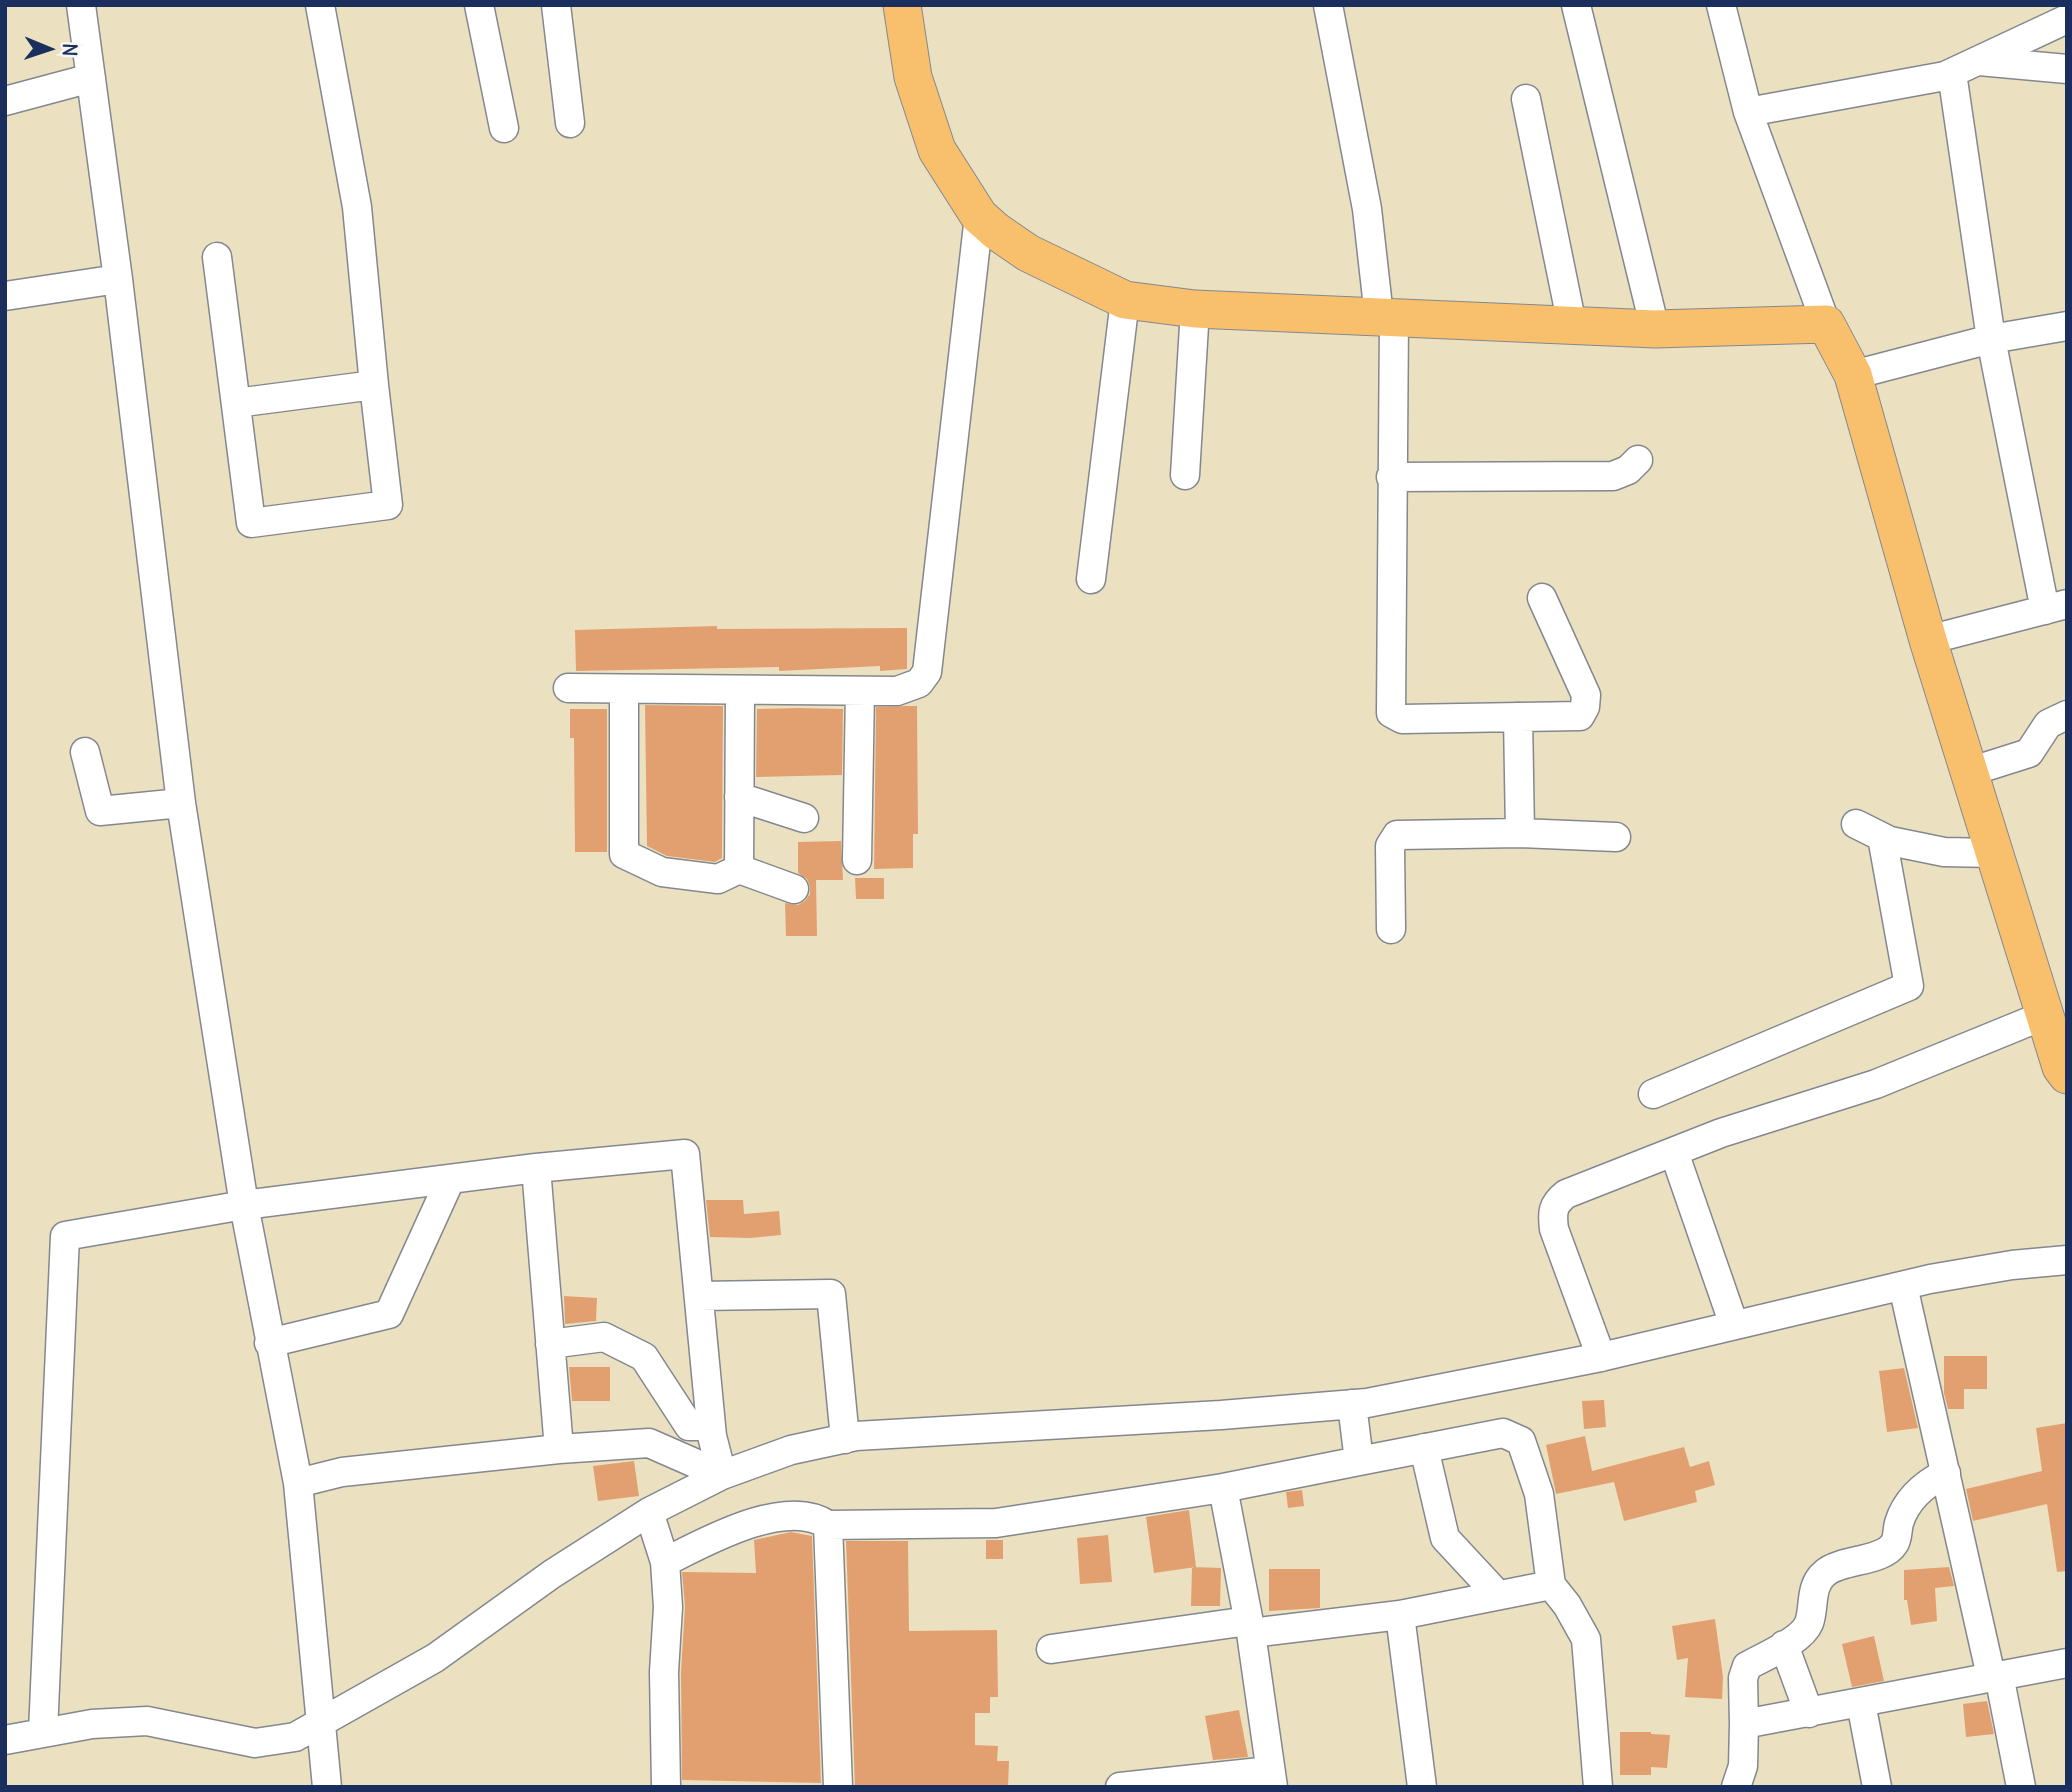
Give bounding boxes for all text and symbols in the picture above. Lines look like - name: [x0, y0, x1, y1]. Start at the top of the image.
- north arrow: [14, 14, 84, 84]
- text: N: [58, 43, 82, 57]

